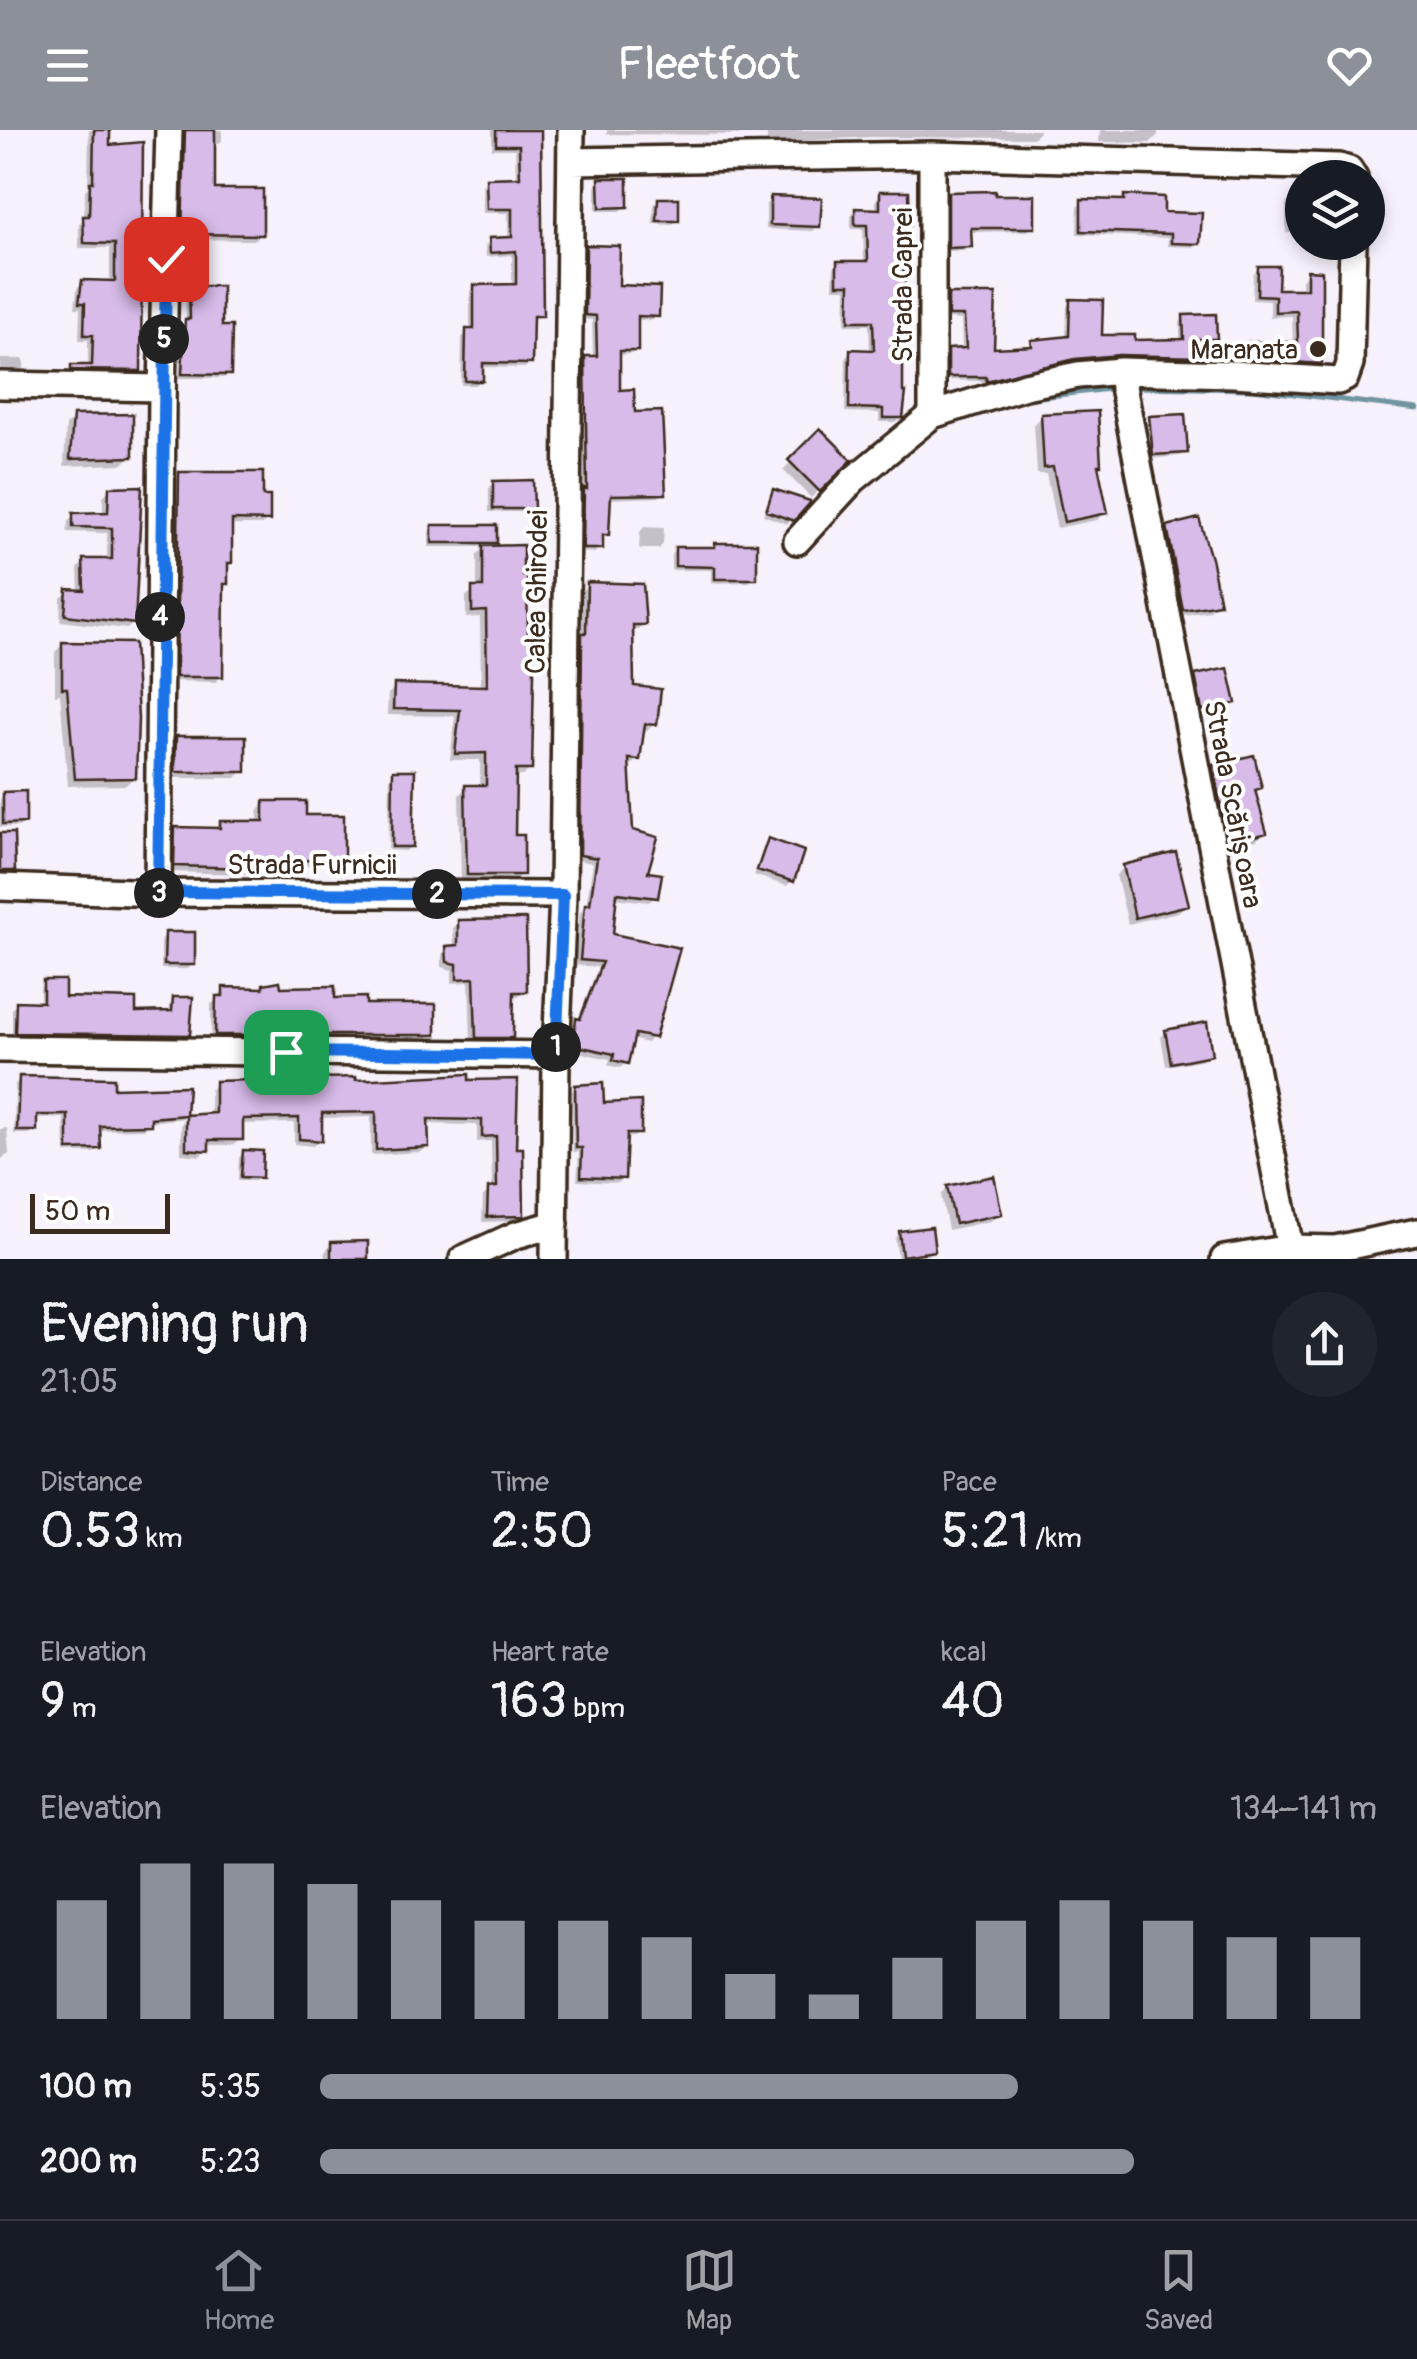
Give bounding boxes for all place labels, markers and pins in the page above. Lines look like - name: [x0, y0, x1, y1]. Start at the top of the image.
- pin: [124, 217, 209, 302]
- pin: 5: [139, 314, 189, 364]
- place label: Maranata: [1190, 333, 1298, 368]
- marker: Maranata: [1307, 338, 1329, 360]
- pin: 4: [135, 592, 185, 642]
- pin: 3: [134, 868, 184, 918]
- pin: 2: [412, 869, 462, 919]
- pin: [244, 1010, 329, 1095]
- pin: 1: [531, 1022, 581, 1072]

